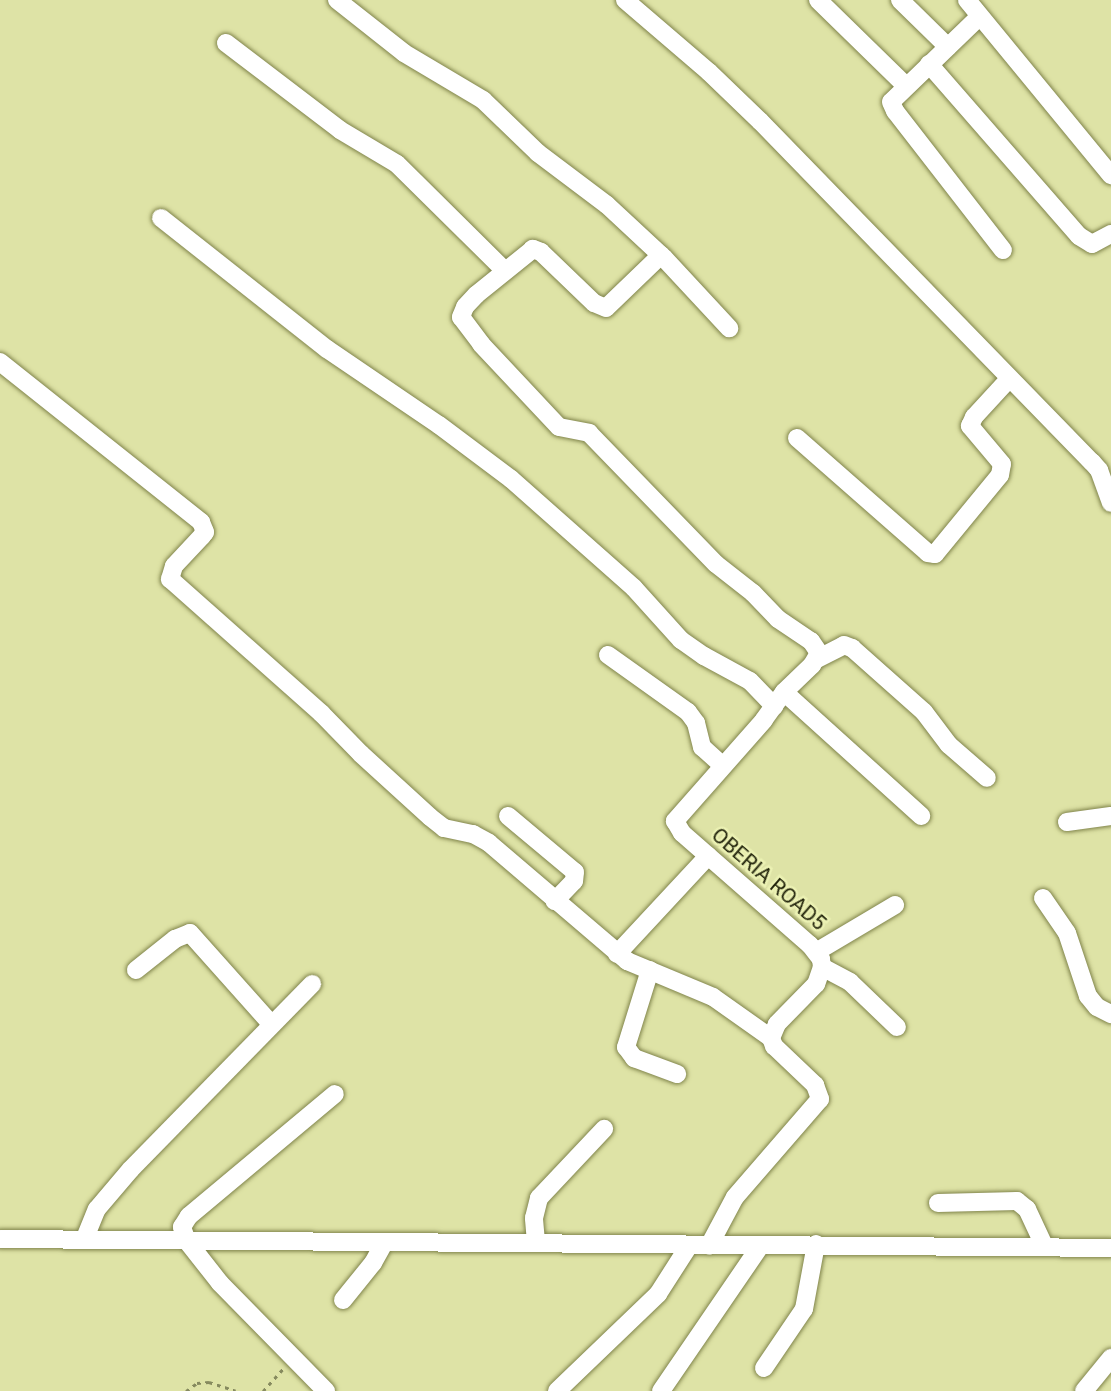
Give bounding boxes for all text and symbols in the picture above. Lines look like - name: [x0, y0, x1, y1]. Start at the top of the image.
- street label: OBERIA ROAD5: [707, 822, 831, 936]

